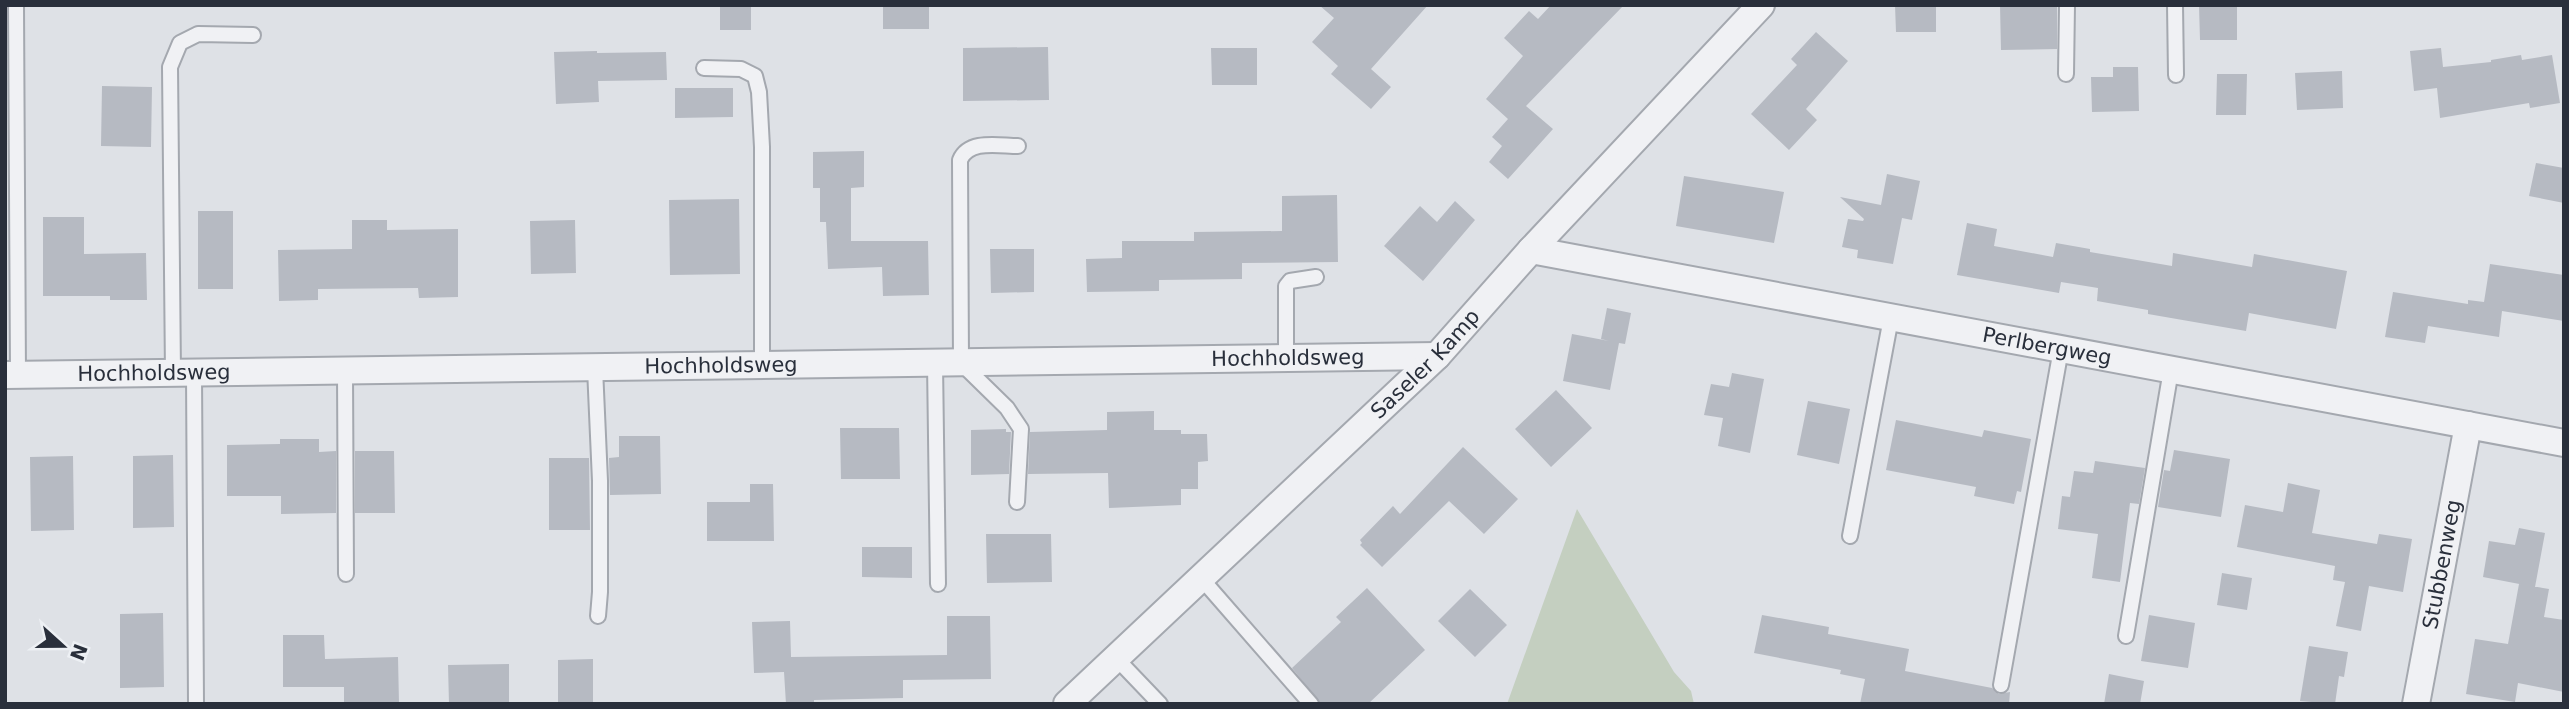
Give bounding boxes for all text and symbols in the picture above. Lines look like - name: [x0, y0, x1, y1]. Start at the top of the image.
- street label: Saseler Kamp: [1366, 304, 1485, 424]
- street label: Perlbergweg: [1981, 323, 2113, 370]
- street label: Hochholdsweg: [1211, 345, 1365, 371]
- street label: Hochholdsweg: [644, 352, 798, 379]
- street label: Hochholdsweg: [77, 360, 231, 386]
- street label: Stubbenweg: [2418, 498, 2466, 631]
- north arrow: [28, 611, 98, 681]
- text: N: [66, 641, 92, 663]

